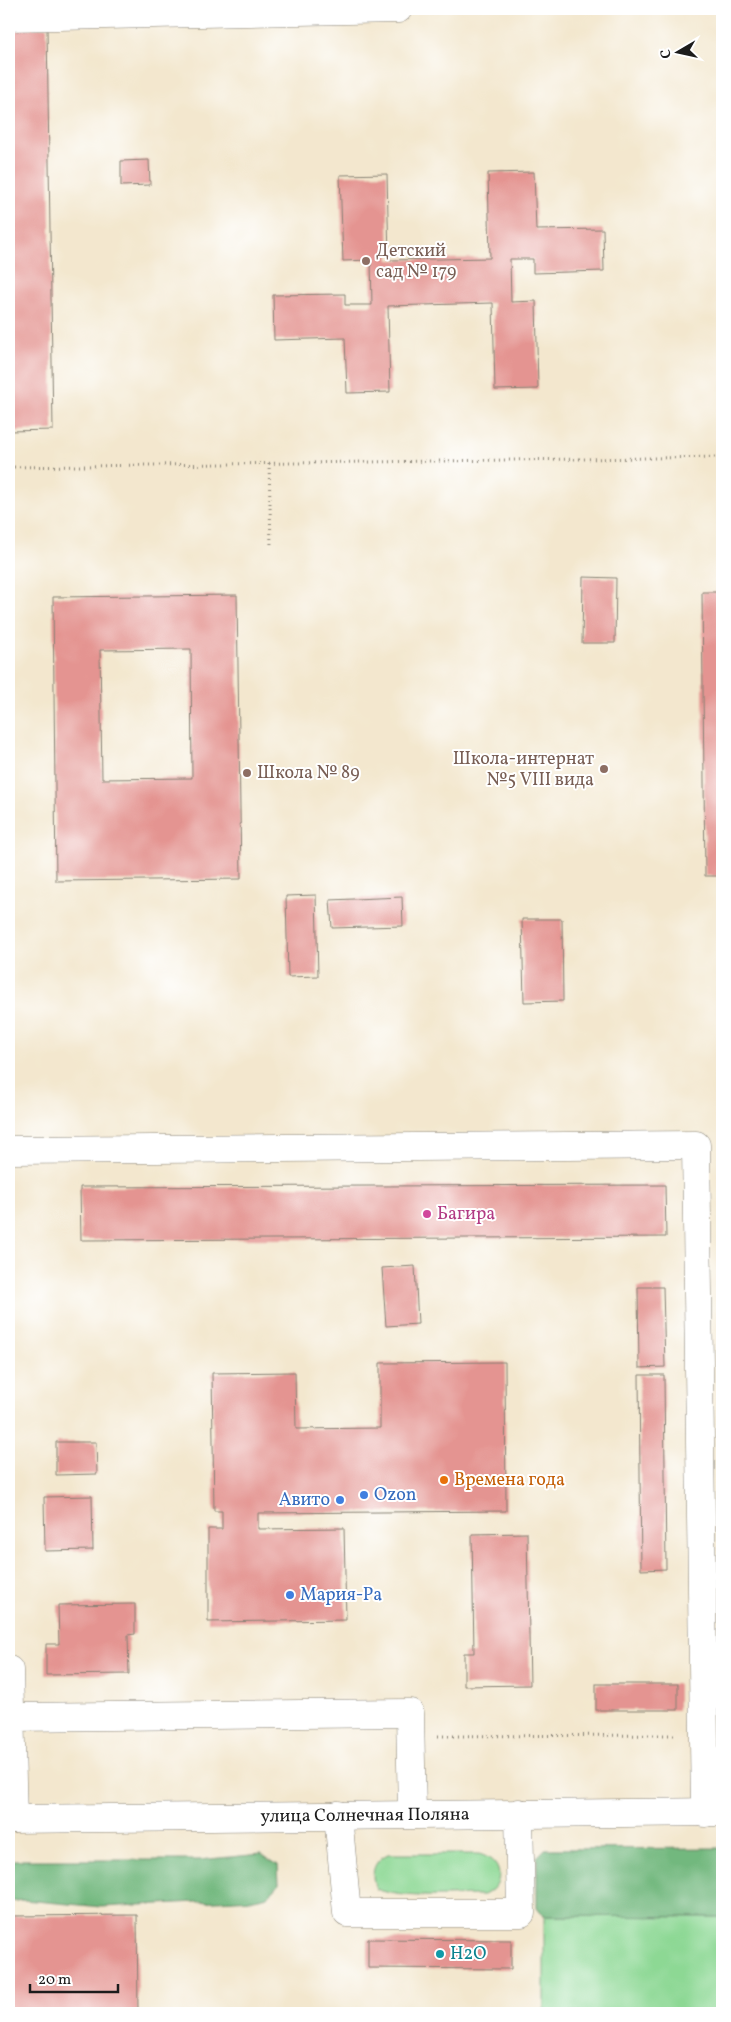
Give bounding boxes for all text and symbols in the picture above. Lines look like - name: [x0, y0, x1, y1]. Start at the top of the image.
- north arrow: [654, 28, 704, 78]
- text: С: [657, 48, 677, 60]
- place label: Детский сад № 179: [376, 239, 456, 285]
- marker: Детский сад № 179: [360, 255, 372, 267]
- place label: Школа-интернат №5 VIII вида: [453, 747, 594, 793]
- place label: Школа № 89: [257, 761, 360, 786]
- marker: Школа-интернат №5 VIII вида: [598, 763, 610, 775]
- marker: Школа № 89: [241, 767, 253, 779]
- place label: Багира: [437, 1202, 495, 1227]
- marker: Багира: [421, 1208, 433, 1220]
- place label: Времена года: [454, 1468, 565, 1493]
- marker: Времена года: [438, 1474, 450, 1486]
- place label: Ozon: [374, 1483, 417, 1508]
- place label: Авито: [279, 1488, 330, 1513]
- marker: Ozon: [358, 1489, 370, 1501]
- marker: Авито: [334, 1494, 346, 1506]
- place label: Мария-Ра: [300, 1583, 382, 1608]
- marker: Мария-Ра: [284, 1589, 296, 1601]
- street label: улица Солнечная Поляна: [260, 1802, 470, 1829]
- place label: H2O: [450, 1942, 486, 1967]
- marker: H2O: [434, 1948, 446, 1960]
- scale bar: [30, 1962, 118, 1994]
- text: 20 m: [38, 1970, 71, 1991]

